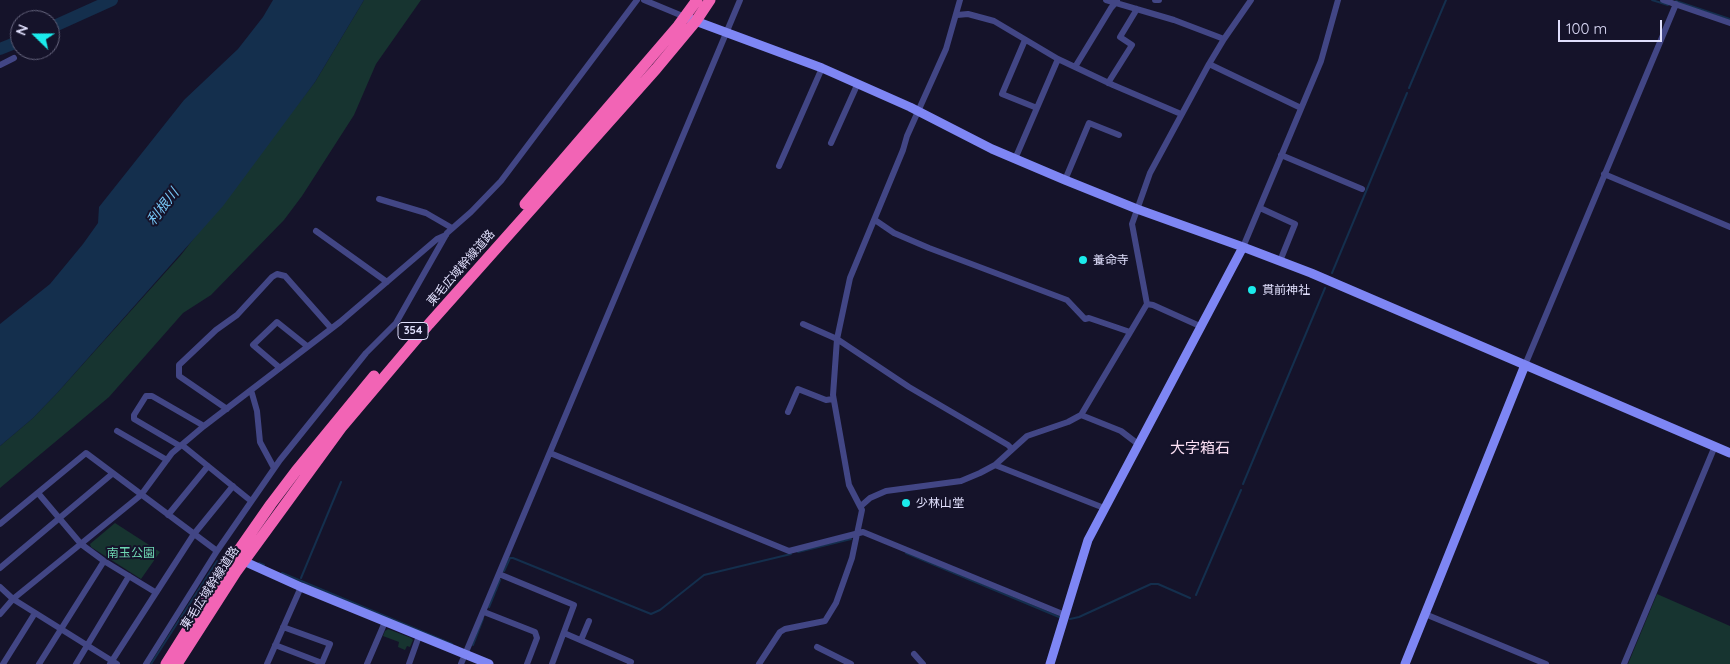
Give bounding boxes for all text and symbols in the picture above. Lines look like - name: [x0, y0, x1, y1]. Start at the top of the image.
- north arrow: [10, 10, 60, 60]
- scale bar: [1560, 10, 1664, 42]
- text: 100 m: [1566, 19, 1607, 38]
- text: N: [12, 22, 32, 38]
- water label: 利根川: [143, 185, 183, 229]
- street label: 東毛広域幹線道路: [424, 227, 498, 309]
- place label: 養命寺: [1093, 253, 1129, 267]
- marker: 養命寺: [1077, 254, 1089, 266]
- place label: 貫前神社: [1262, 283, 1310, 297]
- marker: 貫前神社: [1246, 284, 1258, 296]
- road number: 354: [398, 322, 428, 340]
- district label: 大字箱石: [1170, 439, 1230, 457]
- place label: 少林山堂: [916, 496, 964, 510]
- marker: 少林山堂: [900, 497, 912, 509]
- street label: 東毛広域幹線道路: [178, 544, 242, 632]
- park label: 南玉公園: [107, 546, 155, 560]

